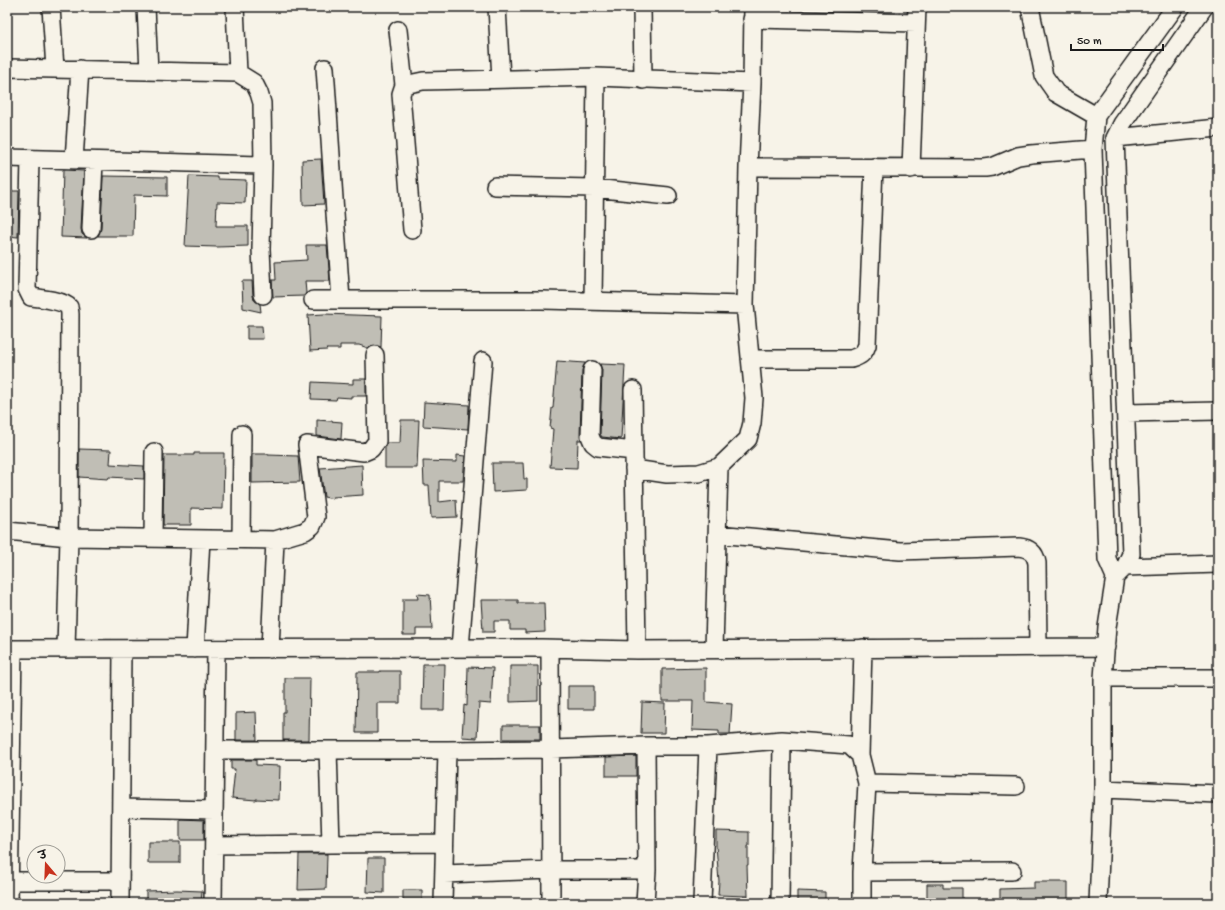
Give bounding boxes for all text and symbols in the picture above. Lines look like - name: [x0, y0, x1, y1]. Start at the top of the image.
- scale bar: [1071, 26, 1163, 52]
- text: 50 m: [1077, 35, 1102, 49]
- north arrow: [26, 844, 66, 884]
- text: उ: [37, 848, 50, 864]

